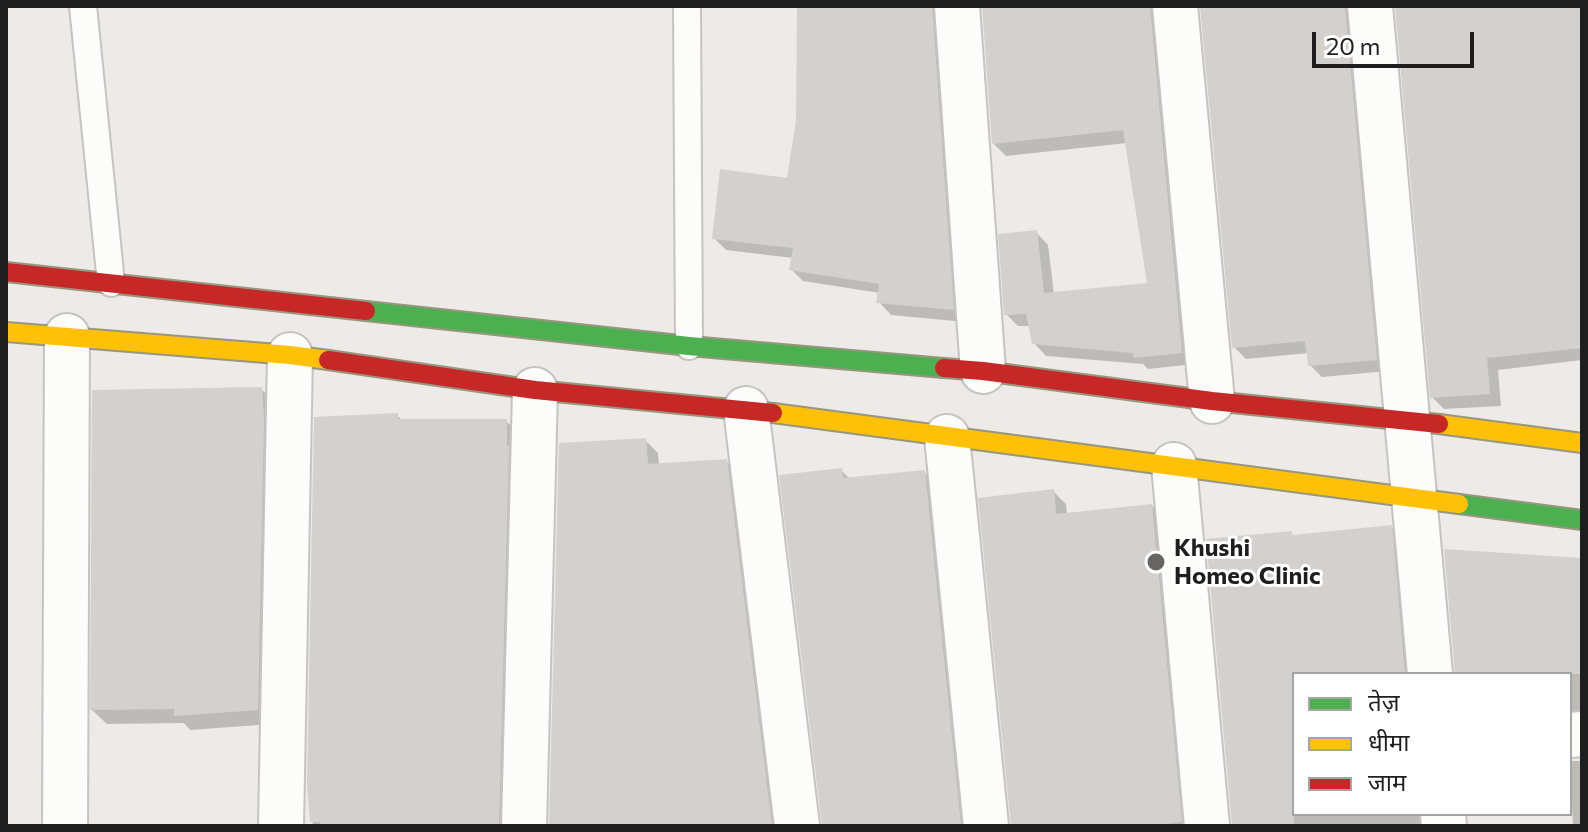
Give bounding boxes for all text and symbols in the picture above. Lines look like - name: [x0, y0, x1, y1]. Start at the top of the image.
- scale bar: [1316, 16, 1478, 66]
- text: 20 m: [1326, 31, 1380, 60]
- place label: Khushi Homeo Clinic: [1174, 534, 1321, 590]
- marker: Khushi Homeo Clinic: [1145, 551, 1167, 573]
- legend: [1292, 672, 1572, 816]
- text: तेज़: [1368, 687, 1400, 716]
- text: धीमा: [1368, 727, 1410, 756]
- text: जाम: [1368, 767, 1406, 796]

